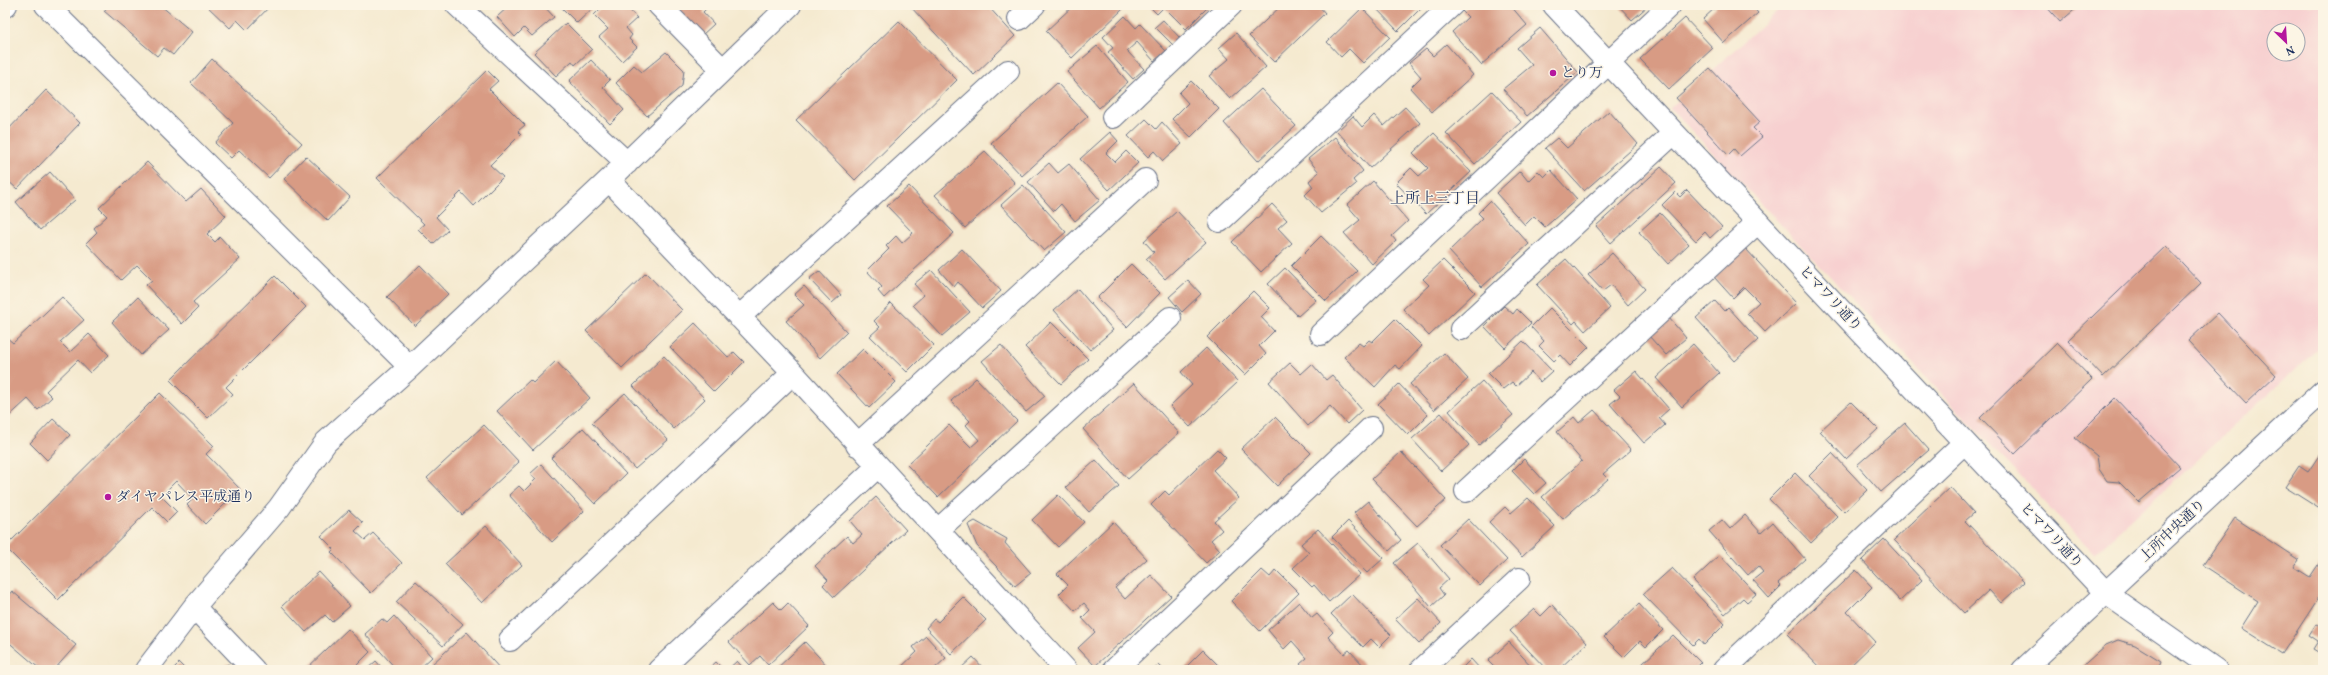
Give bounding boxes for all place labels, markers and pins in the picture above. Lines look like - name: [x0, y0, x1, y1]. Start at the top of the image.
- place label: とり万: [1561, 64, 1603, 83]
- marker: とり万: [1548, 68, 1558, 78]
- place label: ダイヤパレス平成通り: [116, 488, 255, 507]
- marker: ダイヤパレス平成通り: [103, 492, 113, 502]

